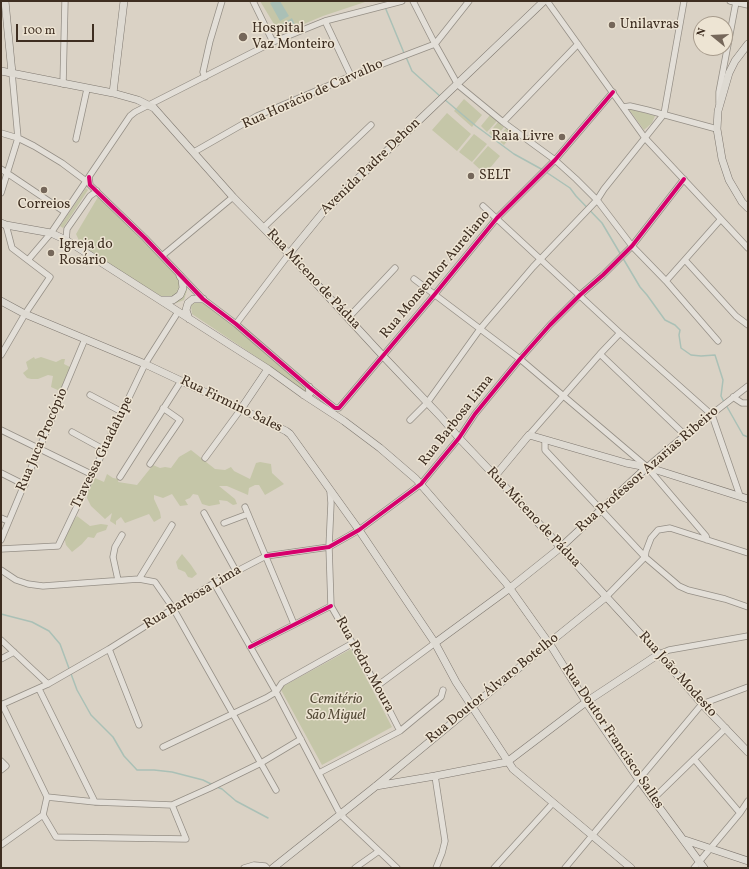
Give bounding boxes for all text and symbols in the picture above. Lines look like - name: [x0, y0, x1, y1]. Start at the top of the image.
- scale bar: [18, 16, 96, 42]
- north arrow: [693, 16, 733, 56]
- place label: Unilavras: [620, 17, 679, 33]
- marker: Unilavras: [607, 20, 617, 30]
- place label: Hospital Vaz Monteiro: [252, 21, 335, 54]
- text: 100 m: [23, 23, 55, 39]
- text: N: [694, 26, 710, 39]
- marker: Hospital Vaz Monteiro: [237, 31, 249, 43]
- street label: Rua Horácio de Carvalho: [240, 56, 386, 134]
- street label: Avenida Padre Dehon: [318, 115, 424, 219]
- place label: Raia Livre: [492, 129, 554, 145]
- marker: Raia Livre: [557, 132, 567, 142]
- place label: SELT: [479, 168, 511, 184]
- marker: SELT: [466, 171, 476, 181]
- marker: Correios: [39, 185, 49, 195]
- place label: Correios: [18, 197, 70, 213]
- street label: Rua Monsenhor Aureliano: [377, 207, 495, 343]
- street label: Rua Miceno de Pádua: [262, 226, 364, 334]
- place label: Igreja do Rosário: [59, 237, 113, 270]
- marker: Igreja do Rosário: [46, 248, 56, 258]
- street label: Rua Barbosa Lima: [416, 372, 498, 470]
- street label: Rua Firmino Sales: [177, 373, 285, 437]
- street label: Rua Juca Procópio: [14, 386, 72, 494]
- street label: Travessa Guadalupe: [69, 394, 137, 512]
- street label: Rua Professor Azarias Ribeiro: [573, 403, 723, 537]
- street label: Rua Miceno de Pádua: [482, 464, 584, 572]
- street label: Rua Barbosa Lima: [141, 562, 245, 634]
- street label: Rua Pedro Moura: [331, 614, 397, 716]
- street label: Rua João Modesto: [634, 629, 720, 721]
- street label: Rua Doutor Álvaro Botelho: [423, 630, 563, 748]
- street label: Rua Doutor Francisco Salles: [557, 661, 667, 813]
- park label: Cemitério São Miguel: [306, 692, 366, 724]

